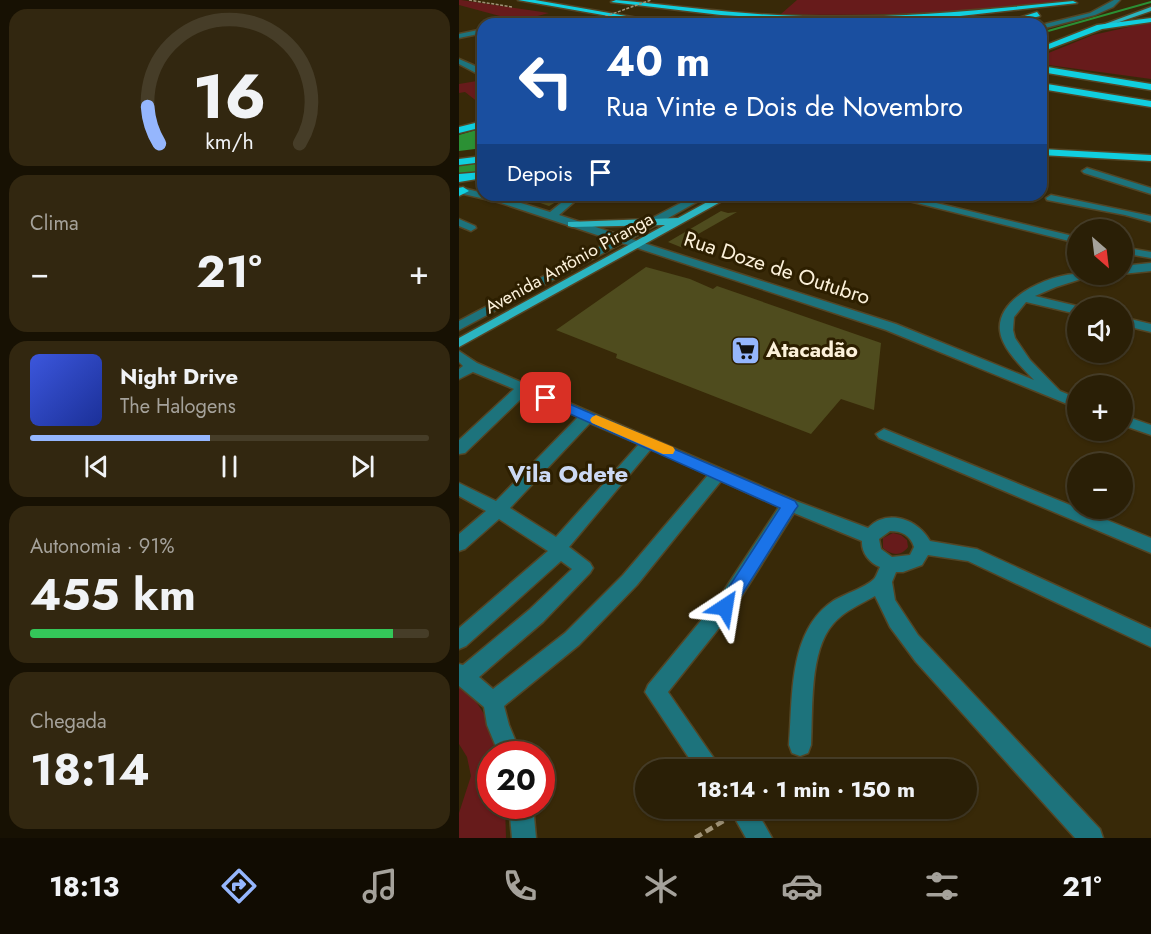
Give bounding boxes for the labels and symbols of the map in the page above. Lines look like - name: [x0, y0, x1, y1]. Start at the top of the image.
- street label: Avenida Antônio Piranga: [480, 206, 658, 320]
- north arrow: [1067, 219, 1133, 285]
- street label: Rua Doze de Outubro: [680, 224, 874, 312]
- supermarket icon: Atacadão: [729, 334, 761, 366]
- place label: Atacadão: [765, 335, 858, 365]
- pin: [520, 372, 571, 423]
- district label: Vila Odete: [507, 456, 628, 491]
- position arrow: [693, 575, 757, 639]
- speed limit sign: 20: [477, 741, 555, 819]

